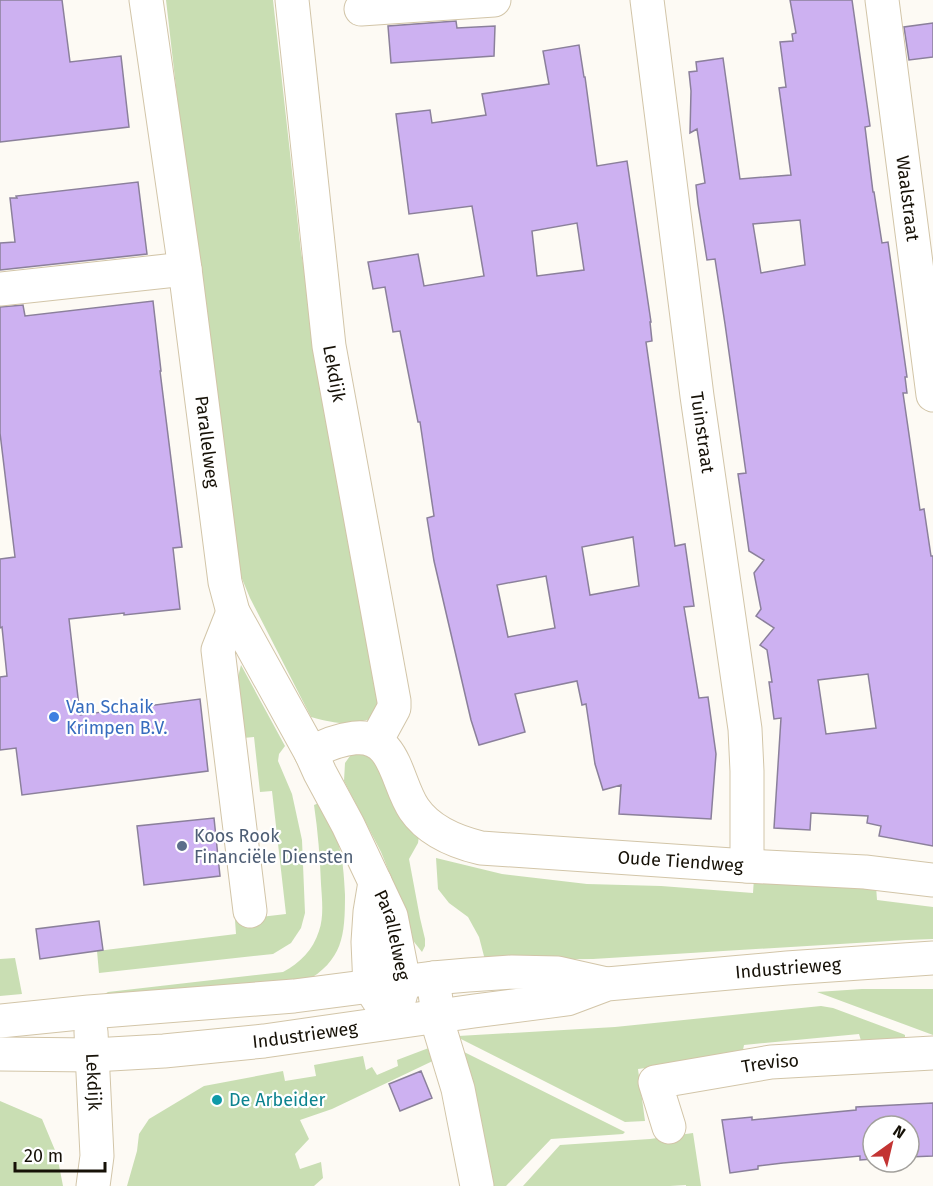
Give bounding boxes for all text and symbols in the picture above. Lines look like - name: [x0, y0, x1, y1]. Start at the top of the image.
- street label: Waalstraat: [891, 154, 924, 243]
- street label: Lekdijk: [318, 343, 350, 405]
- street label: Tuinstraat: [686, 390, 719, 475]
- street label: Parallelweg: [190, 394, 224, 490]
- place label: Van Schaik Krimpen B.V.: [66, 696, 168, 739]
- marker: Van Schaik Krimpen B.V.: [47, 710, 61, 724]
- place label: Koos Rook Financiële Diensten: [194, 825, 353, 868]
- marker: Koos Rook Financiële Diensten: [175, 839, 189, 853]
- street label: Oude Tiendweg: [617, 846, 745, 877]
- street label: Parallelweg: [369, 886, 415, 983]
- street label: Industrieweg: [734, 953, 842, 984]
- street label: Industrieweg: [251, 1017, 360, 1053]
- street label: Treviso: [740, 1049, 800, 1078]
- street label: Lekdijk: [81, 1053, 106, 1112]
- place label: De Arbeider: [229, 1089, 326, 1111]
- marker: De Arbeider: [210, 1093, 224, 1107]
- north arrow: [861, 1114, 921, 1174]
- text: N: [889, 1121, 909, 1143]
- scale bar: [15, 1135, 105, 1173]
- text: 20 m: [24, 1145, 63, 1167]

